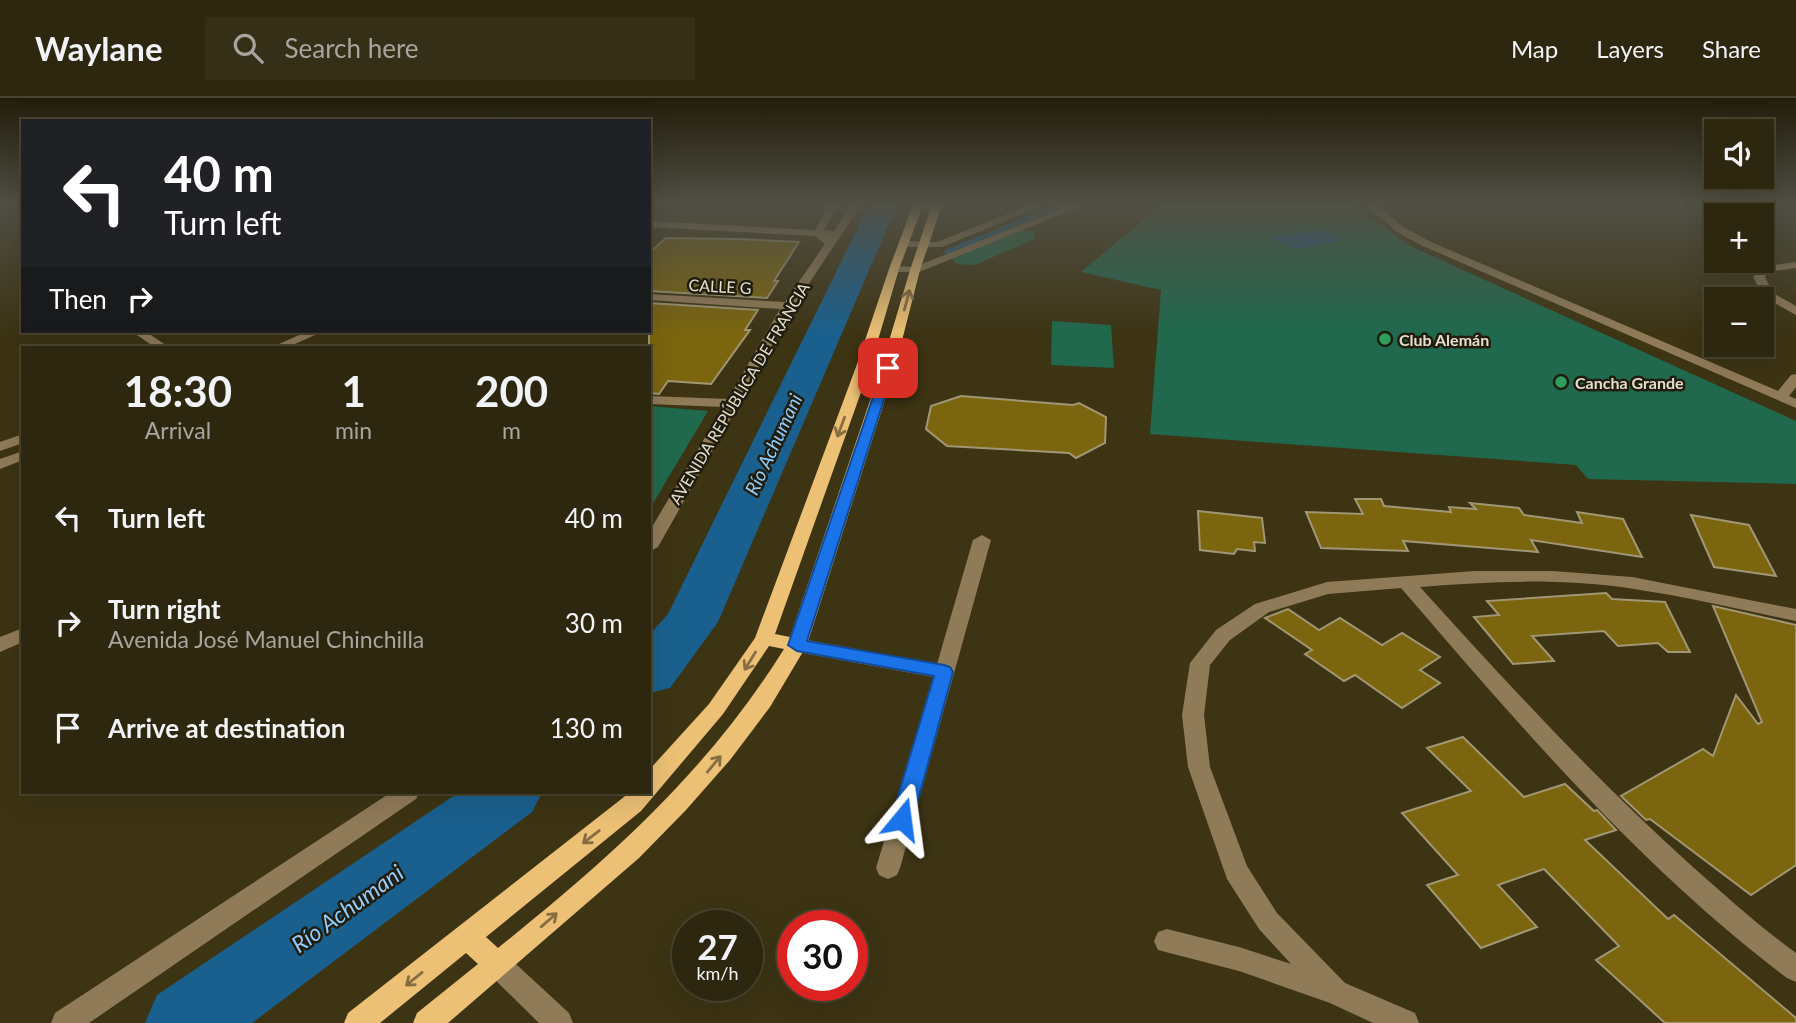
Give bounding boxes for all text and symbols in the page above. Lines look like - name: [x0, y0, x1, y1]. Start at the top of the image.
- search box: [205, 17, 695, 80]
- text: Waylane: [35, 28, 163, 68]
- icon: search: [229, 29, 267, 67]
- text: Search here: [285, 32, 419, 64]
- text: Map: [1511, 34, 1558, 63]
- text: Layers: [1596, 34, 1664, 63]
- text: Share: [1702, 34, 1761, 63]
- map controls: [1704, 119, 1774, 357]
- button: sound: [1704, 119, 1774, 189]
- text: 40 m: [164, 144, 274, 202]
- icon: left: [49, 147, 140, 238]
- text: Turn left: [164, 203, 281, 242]
- button: +: [1704, 203, 1774, 273]
- street label: CALLE G: [688, 275, 752, 297]
- street label: AVENIDA REPÚBLICA DE FRANCIA: [665, 279, 813, 507]
- icon: right: [121, 280, 159, 318]
- text: Then: [49, 283, 107, 315]
- button: −: [1704, 287, 1774, 357]
- one-way arrow: [902, 290, 915, 312]
- place label: Club Alemán: [1399, 330, 1489, 349]
- marker: Club Alemán: [1377, 331, 1393, 347]
- pin: [858, 338, 918, 398]
- icon: arrive: [869, 349, 907, 387]
- text: 18:30: [124, 366, 232, 416]
- text: 1: [341, 366, 366, 416]
- text: 200: [475, 366, 548, 416]
- place label: Cancha Grande: [1575, 373, 1684, 392]
- marker: Cancha Grande: [1553, 374, 1569, 390]
- water label: Río Achumani: [740, 389, 807, 498]
- one-way arrow: [834, 415, 846, 437]
- text: Arrival: [145, 416, 211, 444]
- text: min: [335, 416, 372, 444]
- text: m: [502, 416, 521, 444]
- icon: left: [49, 499, 87, 537]
- text: Turn left: [108, 502, 205, 534]
- text: 40 m: [565, 502, 623, 534]
- text: Turn right: [108, 593, 221, 625]
- icon: right: [49, 604, 87, 642]
- text: 30 m: [565, 607, 623, 639]
- text: Avenida José Manuel Chinchilla: [108, 625, 424, 653]
- one-way arrow: [743, 651, 757, 671]
- icon: arrive: [49, 709, 87, 747]
- text: Arrive at destination: [108, 712, 345, 744]
- text: 130 m: [550, 712, 623, 744]
- one-way arrow: [706, 755, 722, 773]
- position arrow: [865, 782, 939, 856]
- one-way arrow: [583, 829, 601, 844]
- water label: Río Achumani: [286, 858, 408, 958]
- speed limit sign: 30: [777, 910, 868, 1001]
- one-way arrow: [540, 912, 558, 928]
- text: 27: [697, 925, 738, 967]
- text: km/h: [696, 962, 739, 984]
- one-way arrow: [405, 971, 423, 986]

